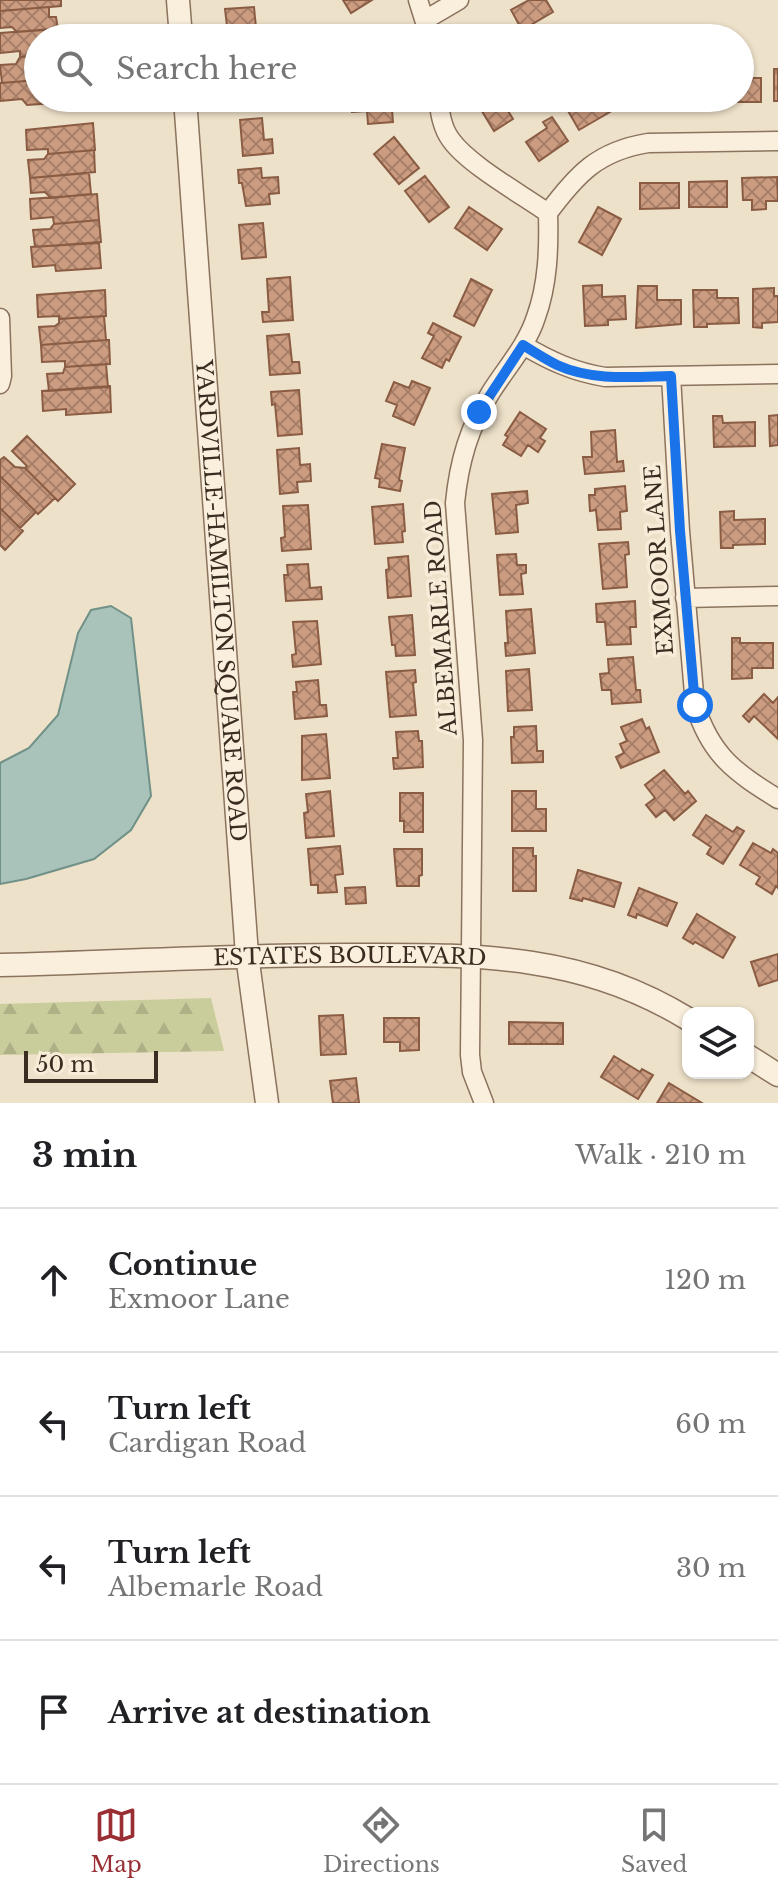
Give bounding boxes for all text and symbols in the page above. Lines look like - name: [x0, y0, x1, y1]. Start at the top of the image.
- search box: [24, 24, 754, 112]
- icon: search: [52, 46, 96, 90]
- text: Search here: [116, 50, 297, 87]
- street label: YARDVILLE-HAMILTON SQUARE ROAD: [190, 358, 252, 843]
- route end: [461, 394, 497, 430]
- street label: EXMOOR LANE: [639, 464, 679, 656]
- street label: ALBEMARLE ROAD: [419, 499, 463, 738]
- route start: [677, 687, 713, 723]
- street label: ESTATES BOULEVARD: [213, 941, 487, 971]
- map controls: [682, 1007, 754, 1079]
- button: layers: [682, 1007, 754, 1079]
- scale bar: [24, 1047, 158, 1083]
- text: 50 m: [36, 1051, 94, 1078]
- text: 3 min: [32, 1134, 137, 1176]
- text: Walk · 210 m: [575, 1139, 746, 1171]
- text: Continue: [108, 1246, 257, 1283]
- icon: ahead: [32, 1258, 76, 1302]
- text: 120 m: [664, 1264, 746, 1296]
- text: Exmoor Lane: [108, 1283, 290, 1315]
- text: Turn left: [108, 1390, 251, 1427]
- icon: left: [32, 1402, 76, 1446]
- text: 60 m: [675, 1408, 746, 1440]
- text: Cardigan Road: [108, 1427, 306, 1459]
- text: Turn left: [108, 1534, 251, 1571]
- icon: left: [32, 1546, 76, 1590]
- text: 30 m: [676, 1552, 746, 1584]
- text: Albemarle Road: [108, 1571, 323, 1603]
- icon: arrive: [32, 1690, 76, 1734]
- text: Arrive at destination: [108, 1694, 431, 1731]
- tab: Map: [91, 1803, 142, 1878]
- tab: Directions: [323, 1803, 440, 1878]
- tab: Saved: [621, 1803, 687, 1878]

